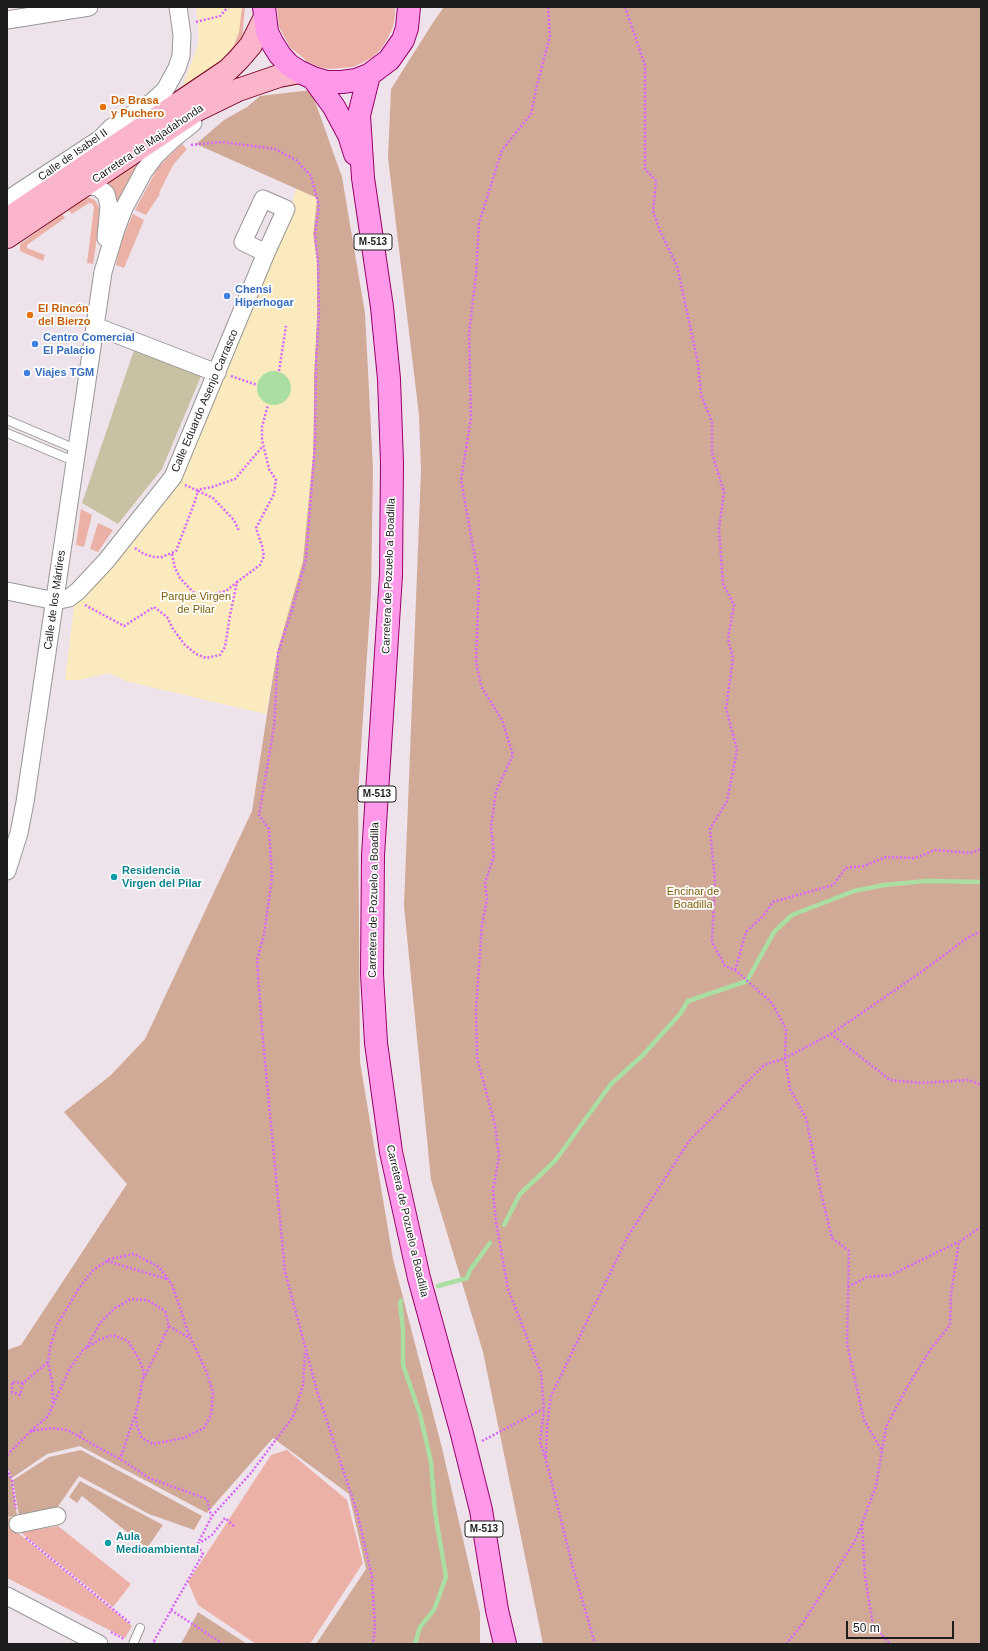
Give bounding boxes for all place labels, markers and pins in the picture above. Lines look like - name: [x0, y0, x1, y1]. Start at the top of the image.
- place label: De Brasa y Puchero: [111, 94, 164, 120]
- marker: De Brasa y Puchero: [98, 102, 108, 112]
- place label: Chensi Hiperhogar: [235, 283, 294, 309]
- marker: Chensi Hiperhogar: [222, 291, 232, 301]
- place label: El Rincón del Bierzo: [38, 302, 91, 328]
- marker: El Rincón del Bierzo: [25, 310, 35, 320]
- place label: Centro Comercial El Palacio: [43, 331, 135, 357]
- marker: Centro Comercial El Palacio: [30, 339, 40, 349]
- place label: Viajes TGM: [35, 366, 94, 380]
- marker: Viajes TGM: [22, 368, 32, 378]
- place label: Residencia Virgen del Pilar: [122, 864, 202, 890]
- marker: Residencia Virgen del Pilar: [109, 872, 119, 882]
- place label: Aula Medioambiental: [116, 1530, 199, 1556]
- marker: Aula Medioambiental: [103, 1538, 113, 1548]

